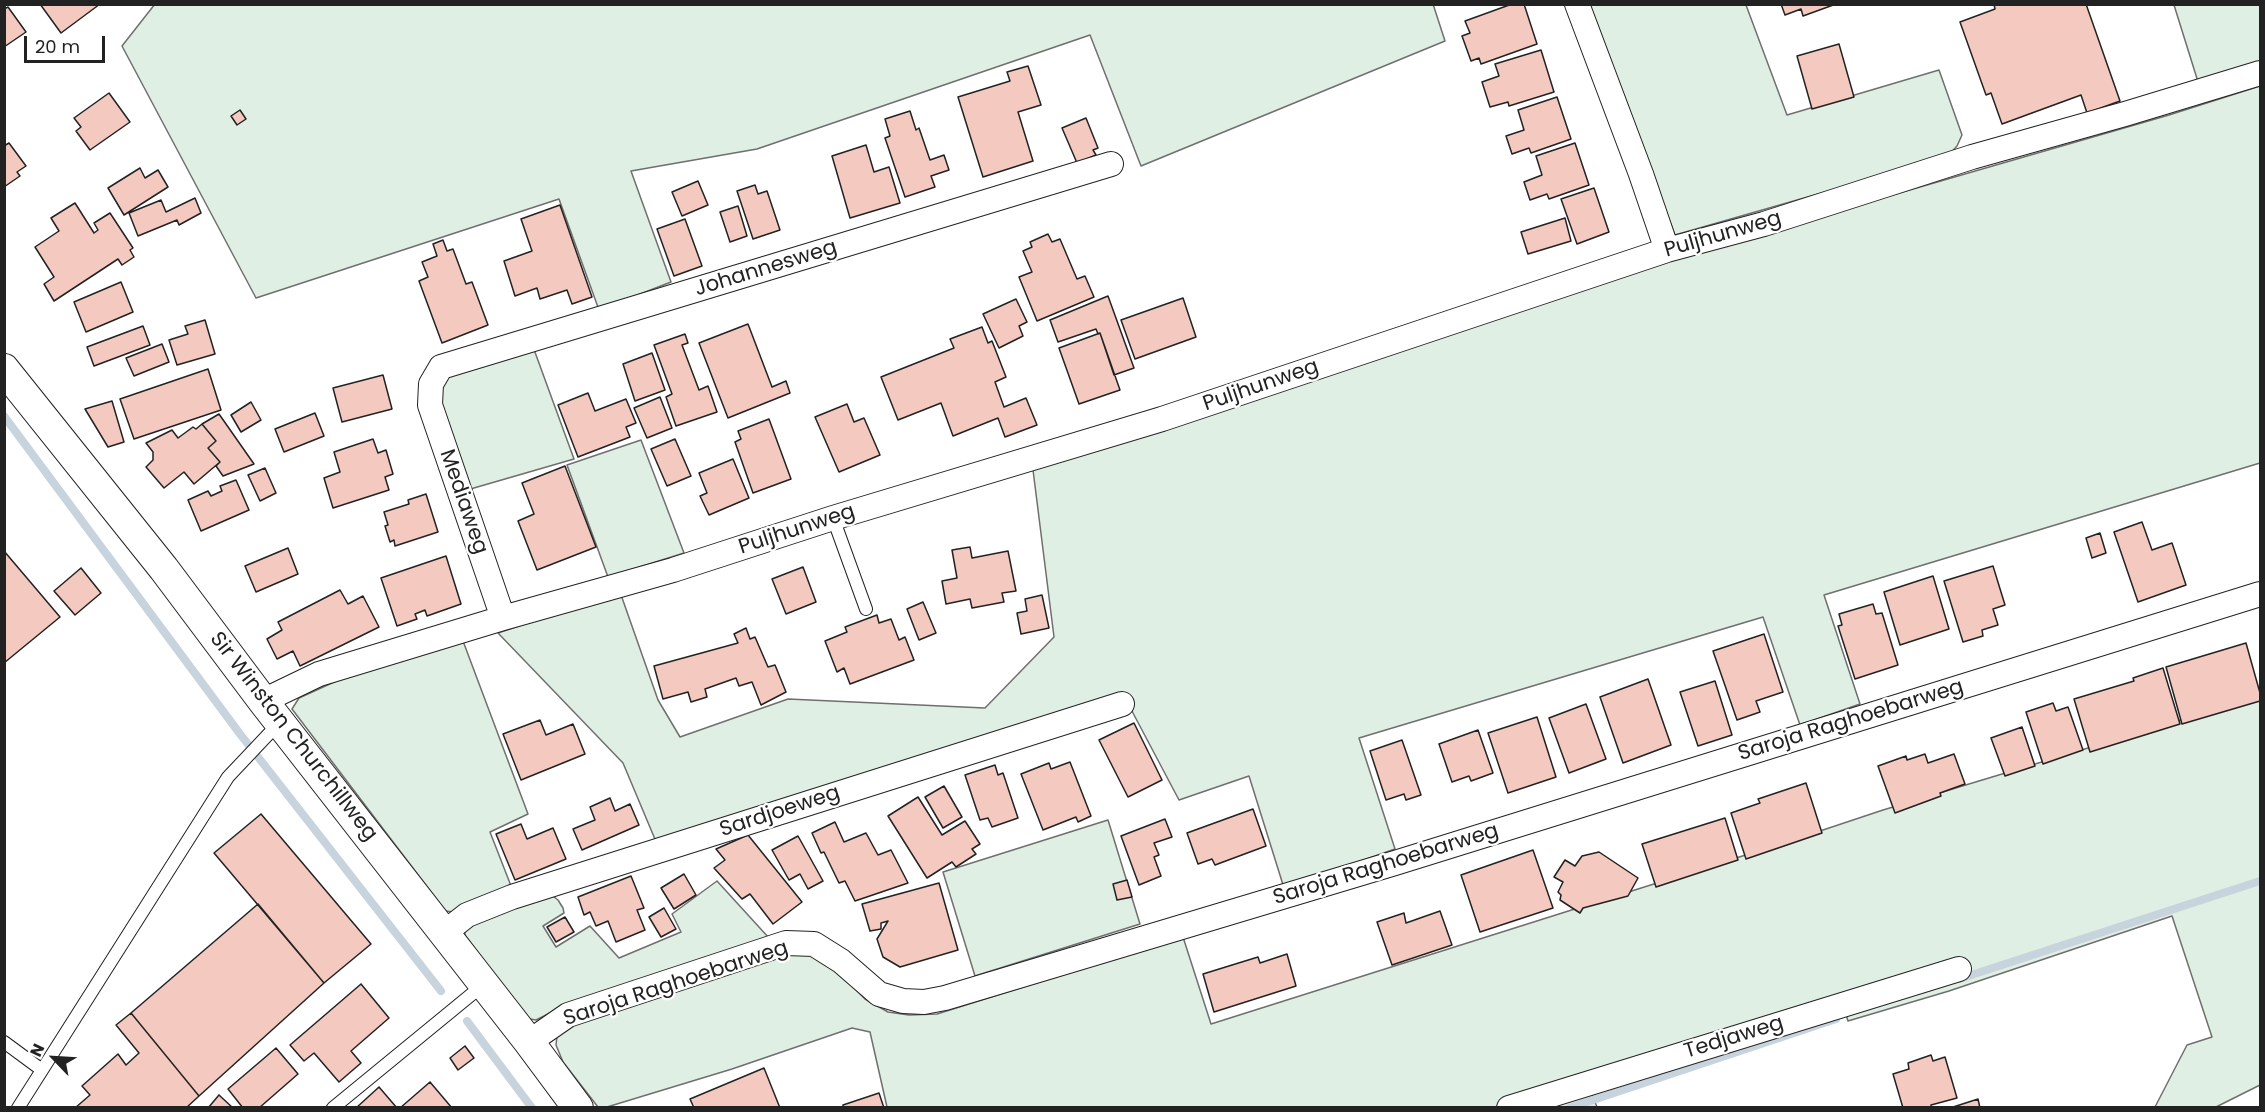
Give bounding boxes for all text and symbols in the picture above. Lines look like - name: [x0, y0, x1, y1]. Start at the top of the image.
- scale bar: [27, 24, 108, 62]
- text: 20 m: [35, 34, 80, 59]
- street label: Puljhunweg: [1662, 206, 1784, 264]
- street label: Johannesweg: [692, 235, 840, 303]
- street label: Puljhunweg: [1200, 354, 1322, 418]
- street label: Mediaweg: [433, 446, 493, 558]
- street label: Puljhunweg: [736, 499, 858, 561]
- street label: Sir Winston Churchillweg: [204, 628, 382, 846]
- street label: Saroja Raghoebarweg: [1735, 675, 1967, 767]
- street label: Sardjoeweg: [717, 781, 843, 843]
- street label: Saroja Raghoebarweg: [1270, 819, 1502, 911]
- street label: Saroja Raghoebarweg: [561, 936, 791, 1032]
- street label: Tedjaweg: [1681, 1011, 1787, 1065]
- north arrow: [24, 1028, 84, 1088]
- text: N: [24, 1040, 50, 1061]

